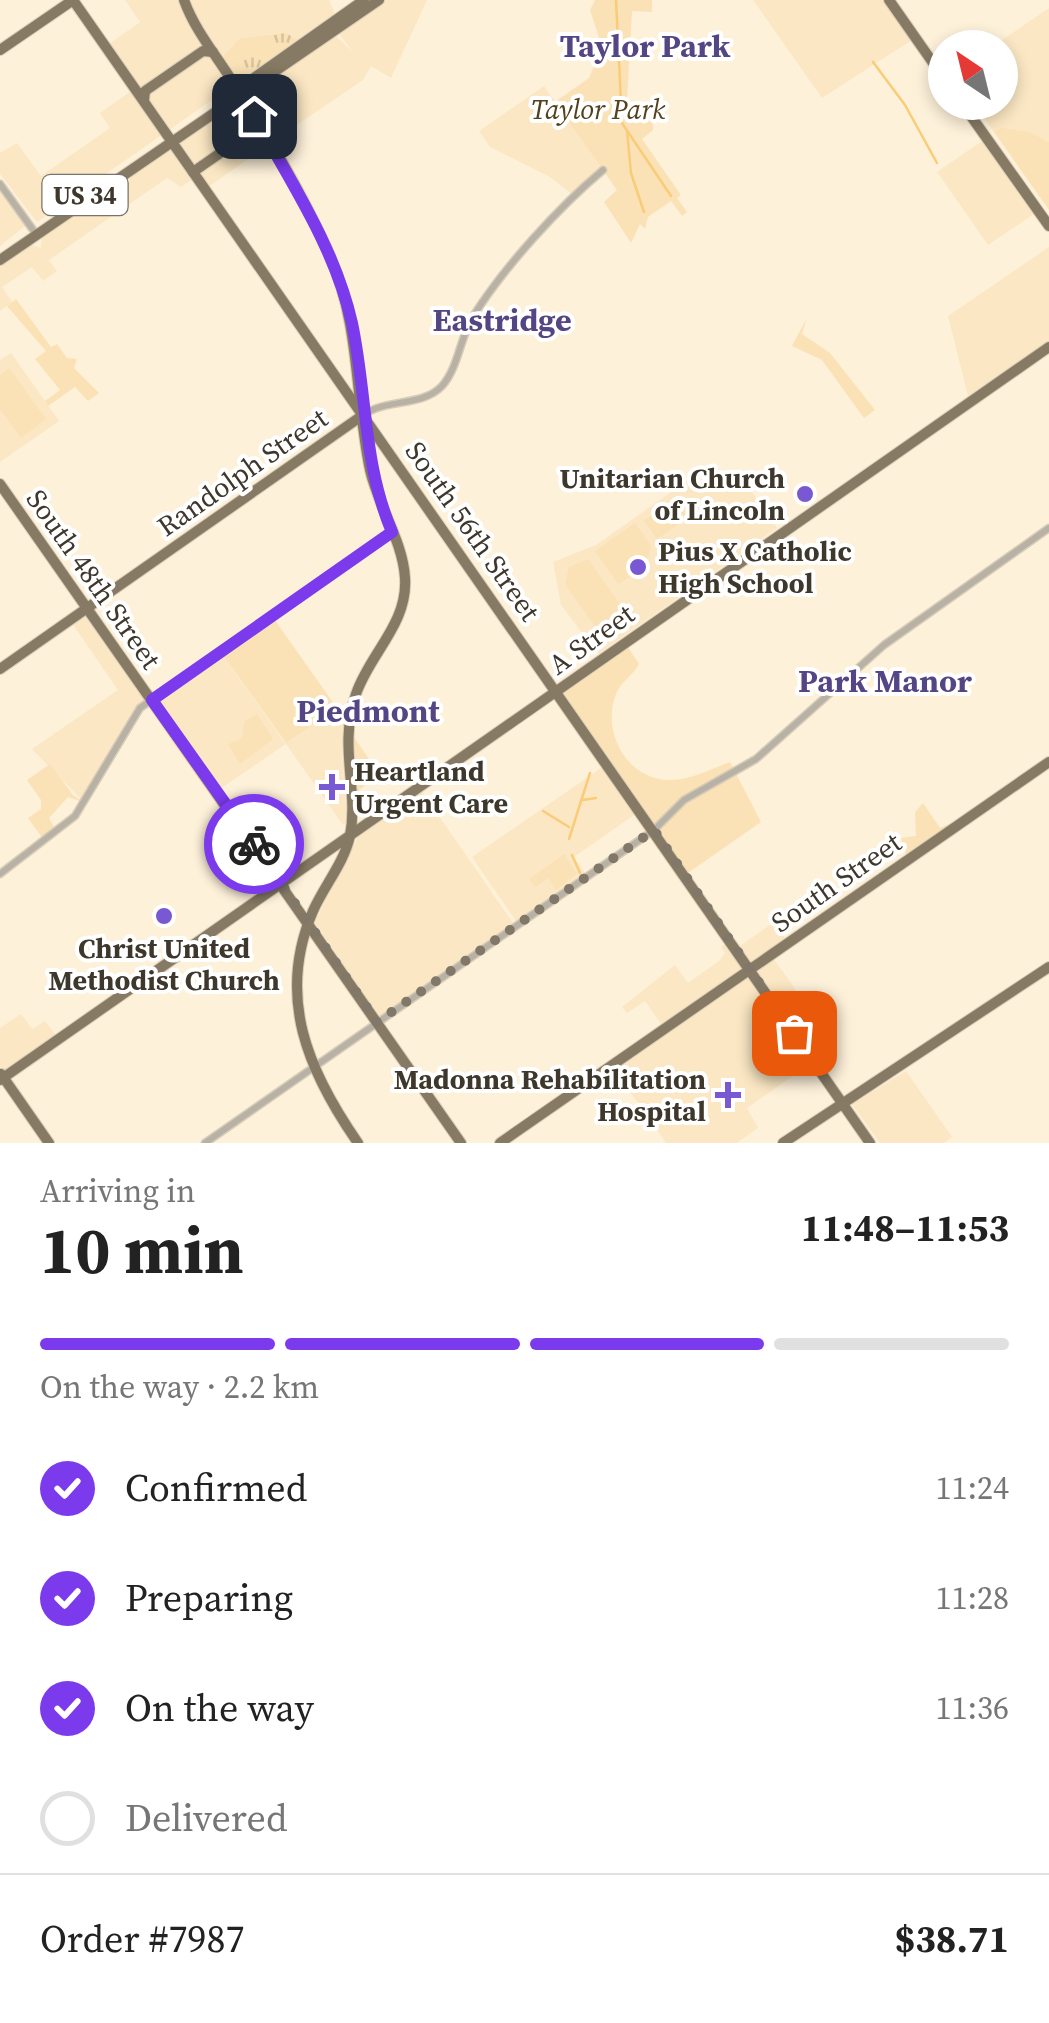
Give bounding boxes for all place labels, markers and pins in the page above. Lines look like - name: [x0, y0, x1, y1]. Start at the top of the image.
- pin: [212, 74, 297, 159]
- place label: Unitarian Church of Lincoln: [559, 459, 785, 529]
- marker: Unitarian Church of Lincoln: [794, 483, 816, 505]
- place label: Pius X Catholic High School: [658, 532, 852, 602]
- marker: Pius X Catholic High School: [627, 556, 649, 578]
- place label: Heartland Urgent Care: [354, 752, 508, 822]
- marker: Heartland Urgent Care: [319, 774, 345, 800]
- marker: Christ United Methodist Church: [153, 905, 175, 927]
- place label: Christ United Methodist Church: [48, 929, 280, 999]
- pin: [752, 991, 837, 1076]
- place label: Madonna Rehabilitation Hospital: [394, 1060, 706, 1130]
- marker: Madonna Rehabilitation Hospital: [715, 1082, 741, 1108]

